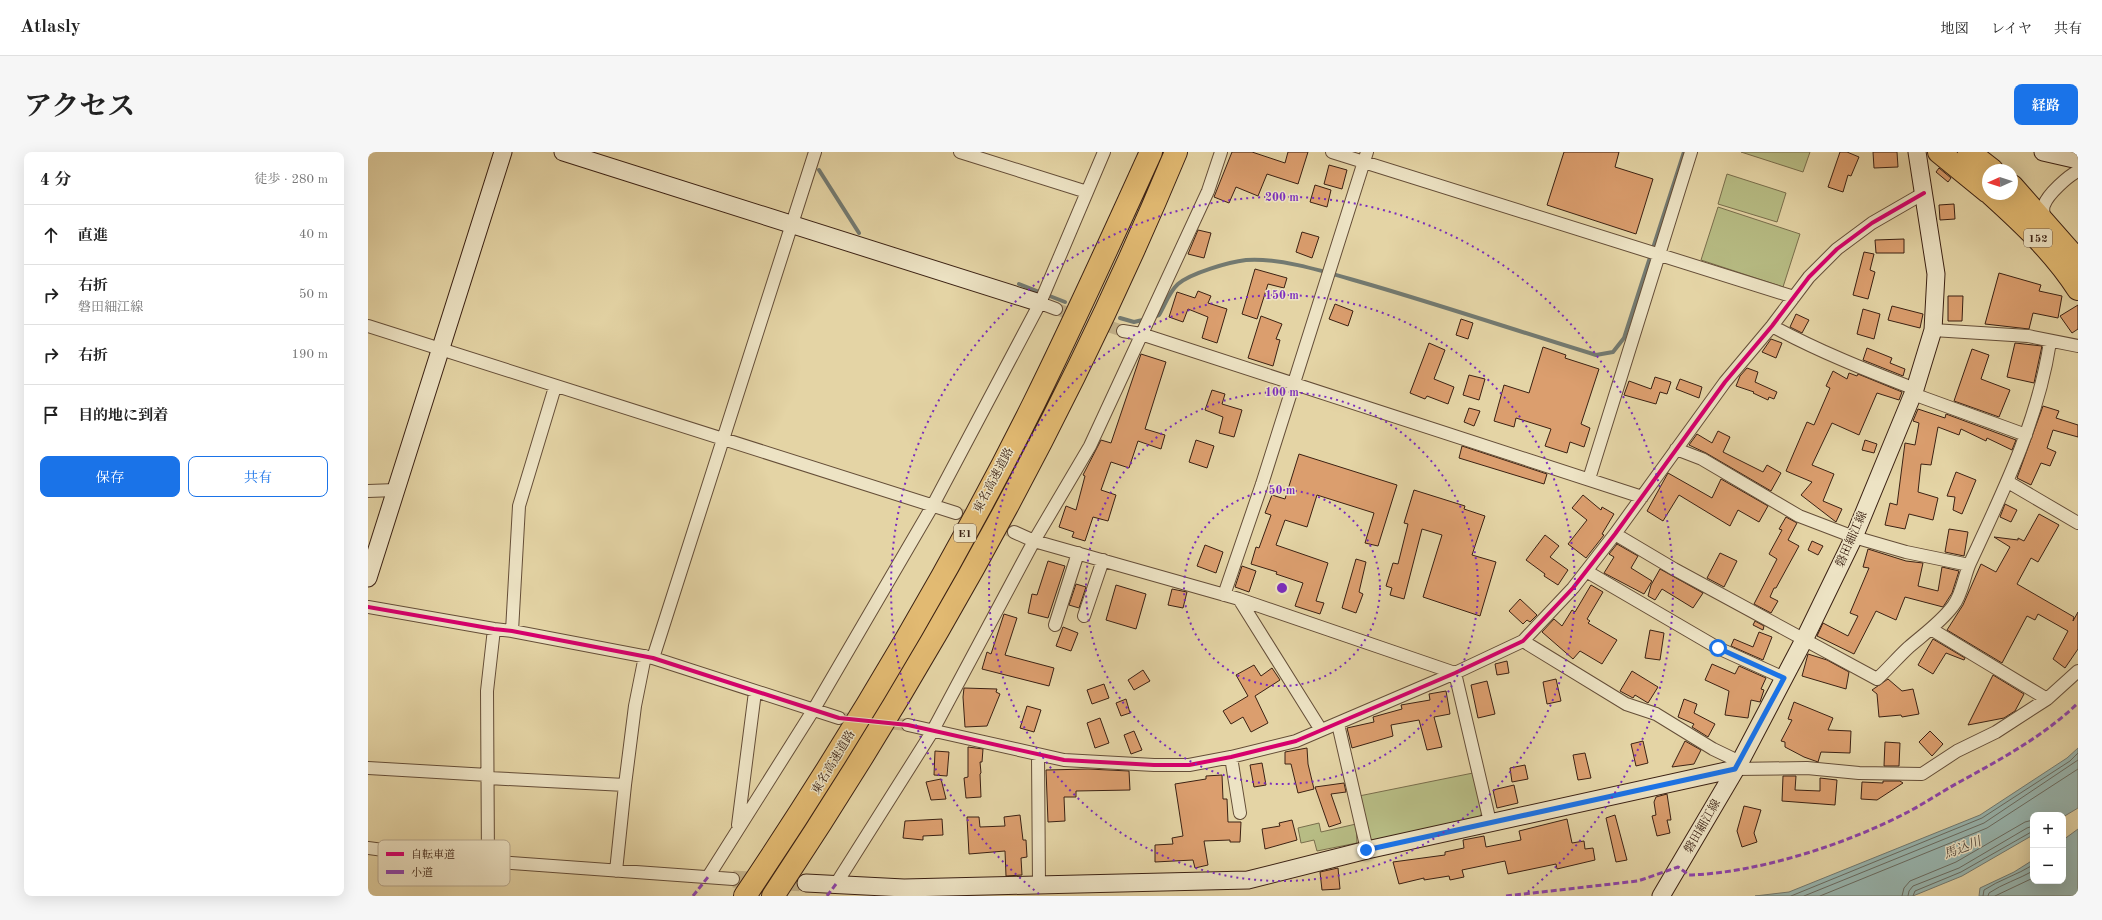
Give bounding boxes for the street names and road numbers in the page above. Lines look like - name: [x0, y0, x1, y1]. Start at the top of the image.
- road number: 152: [2024, 229, 2052, 247]
- street label: 東名高速道路: [970, 445, 1016, 515]
- street label: 磐田細江線: [1832, 509, 1870, 569]
- road number: E1: [954, 524, 976, 542]
- street label: 東名高速道路: [808, 728, 858, 796]
- street label: 磐田細江線: [1681, 797, 1723, 855]

